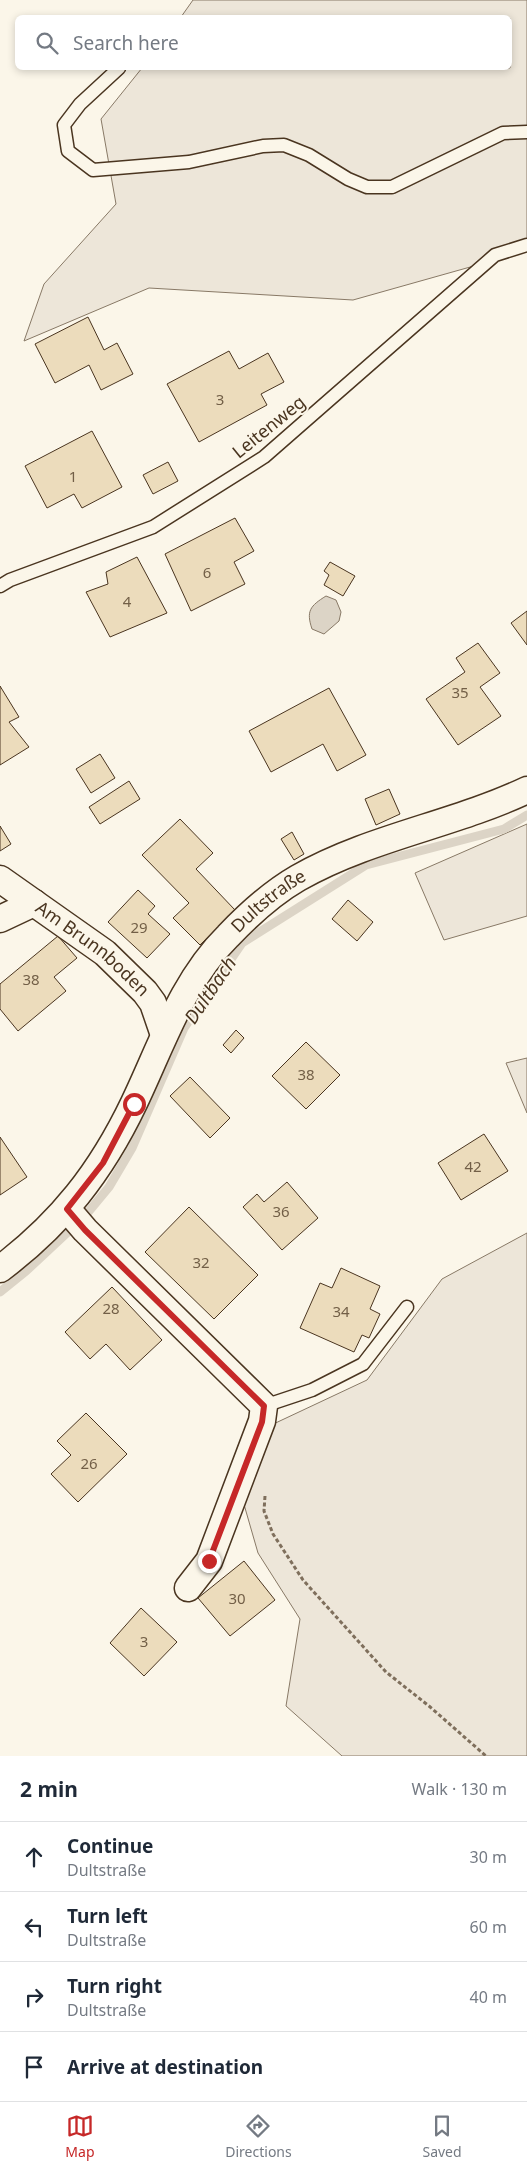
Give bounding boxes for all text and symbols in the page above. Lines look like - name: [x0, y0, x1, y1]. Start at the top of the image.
- search box: [15, 15, 512, 70]
- icon: search: [33, 29, 61, 57]
- text: Search here: [73, 30, 179, 56]
- house number: 3: [216, 389, 224, 409]
- street label: Leitenweg: [227, 389, 310, 463]
- house number: 1: [69, 466, 77, 486]
- house number: 6: [203, 562, 211, 582]
- house number: 4: [123, 591, 132, 611]
- house number: 35: [451, 682, 469, 702]
- street label: Dultstraße: [225, 863, 310, 937]
- street label: Am Brunnboden: [31, 895, 155, 1001]
- house number: 29: [130, 917, 148, 937]
- water label: Dultbach: [178, 951, 242, 1029]
- house number: 38: [22, 969, 40, 989]
- house number: 38: [297, 1064, 315, 1084]
- route start: [123, 1093, 146, 1116]
- house number: 42: [464, 1156, 482, 1176]
- house number: 36: [272, 1201, 290, 1221]
- house number: 32: [192, 1252, 210, 1272]
- house number: 28: [102, 1298, 120, 1318]
- house number: 34: [332, 1301, 350, 1321]
- house number: 26: [80, 1453, 98, 1473]
- route end: [198, 1550, 221, 1573]
- house number: 30: [228, 1588, 246, 1608]
- house number: 3: [140, 1631, 148, 1651]
- text: 2 min: [20, 1775, 78, 1803]
- text: Walk · 130 m: [412, 1778, 507, 1800]
- text: Continue: [67, 1833, 153, 1859]
- icon: ahead: [20, 1843, 48, 1871]
- text: 30 m: [470, 1846, 507, 1868]
- text: Dultstraße: [67, 1859, 146, 1881]
- text: Turn left: [67, 1903, 148, 1929]
- icon: left: [20, 1913, 48, 1941]
- text: 60 m: [470, 1916, 507, 1938]
- text: Dultstraße: [67, 1929, 146, 1951]
- text: Turn right: [67, 1973, 162, 1999]
- icon: right: [20, 1983, 48, 2011]
- text: 40 m: [470, 1986, 507, 2008]
- text: Dultstraße: [67, 1999, 146, 2021]
- icon: arrive: [20, 2053, 48, 2081]
- text: Arrive at destination: [67, 2054, 263, 2080]
- tab: Map: [65, 2112, 95, 2161]
- tab: Directions: [225, 2112, 292, 2161]
- tab: Saved: [422, 2112, 462, 2161]

